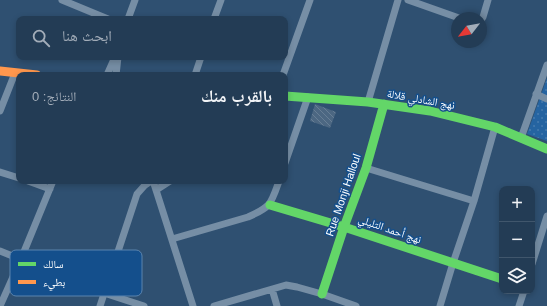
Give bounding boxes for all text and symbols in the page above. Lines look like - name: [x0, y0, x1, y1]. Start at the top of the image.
- north arrow: [451, 12, 487, 48]
- search box: [16, 16, 288, 60]
- icon: search: [30, 27, 52, 49]
- text: ابحث هنا: [62, 27, 112, 44]
- text: بالقرب منك: [201, 87, 272, 106]
- street label: نهج الشادلي قلالة: [386, 87, 456, 114]
- text: النتائج: 0: [32, 89, 76, 104]
- street label: Rue Monji Halloul: [323, 152, 363, 238]
- map controls: [499, 186, 535, 294]
- button: +: [499, 186, 535, 222]
- street label: نهج أحمد التليلي: [356, 212, 423, 248]
- button: −: [499, 222, 535, 258]
- legend: [10, 250, 142, 296]
- text: سالك: [43, 258, 63, 270]
- button: layers: [499, 258, 535, 294]
- text: بطيء: [43, 276, 65, 291]

